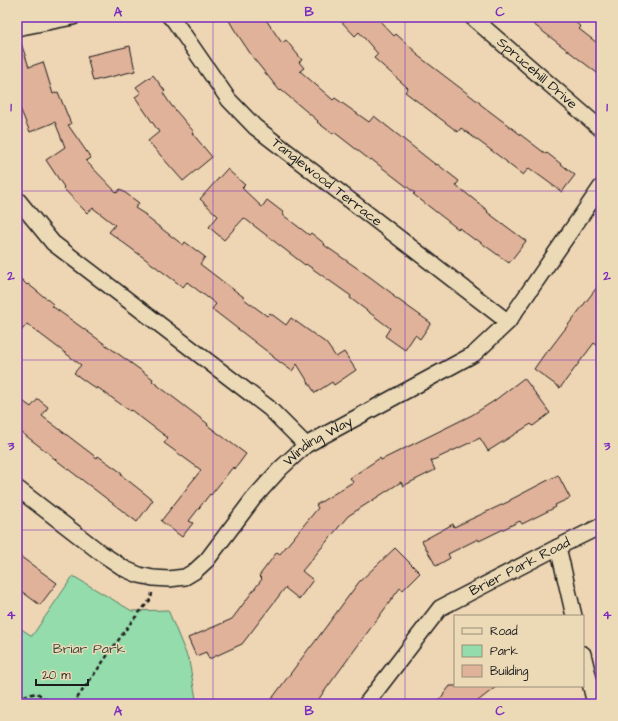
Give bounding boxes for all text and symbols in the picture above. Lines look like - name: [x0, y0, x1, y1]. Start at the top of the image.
- text: A: [114, 3, 123, 21]
- text: B: [304, 3, 314, 21]
- text: C: [495, 3, 505, 21]
- street label: Sprucehill Drive: [492, 33, 582, 114]
- text: 1: [10, 98, 12, 116]
- text: 1: [606, 98, 608, 116]
- street label: Tanglewood Terrace: [267, 133, 387, 232]
- text: 2: [6, 267, 15, 285]
- text: 2: [602, 267, 611, 285]
- street label: Winding Way: [279, 411, 357, 471]
- text: 3: [7, 437, 15, 455]
- text: 3: [603, 437, 611, 455]
- street label: Brier Park Road: [466, 533, 574, 601]
- text: 4: [7, 606, 16, 624]
- text: 4: [603, 606, 612, 624]
- legend: [454, 615, 584, 687]
- text: Road: [490, 623, 518, 640]
- park label: Briar Park: [53, 639, 126, 659]
- text: Park: [490, 643, 518, 660]
- scale bar: [36, 661, 88, 687]
- text: Building: [490, 663, 528, 681]
- text: 20 m: [42, 667, 71, 684]
- text: A: [114, 702, 123, 720]
- text: B: [304, 702, 314, 720]
- text: C: [495, 702, 505, 720]

